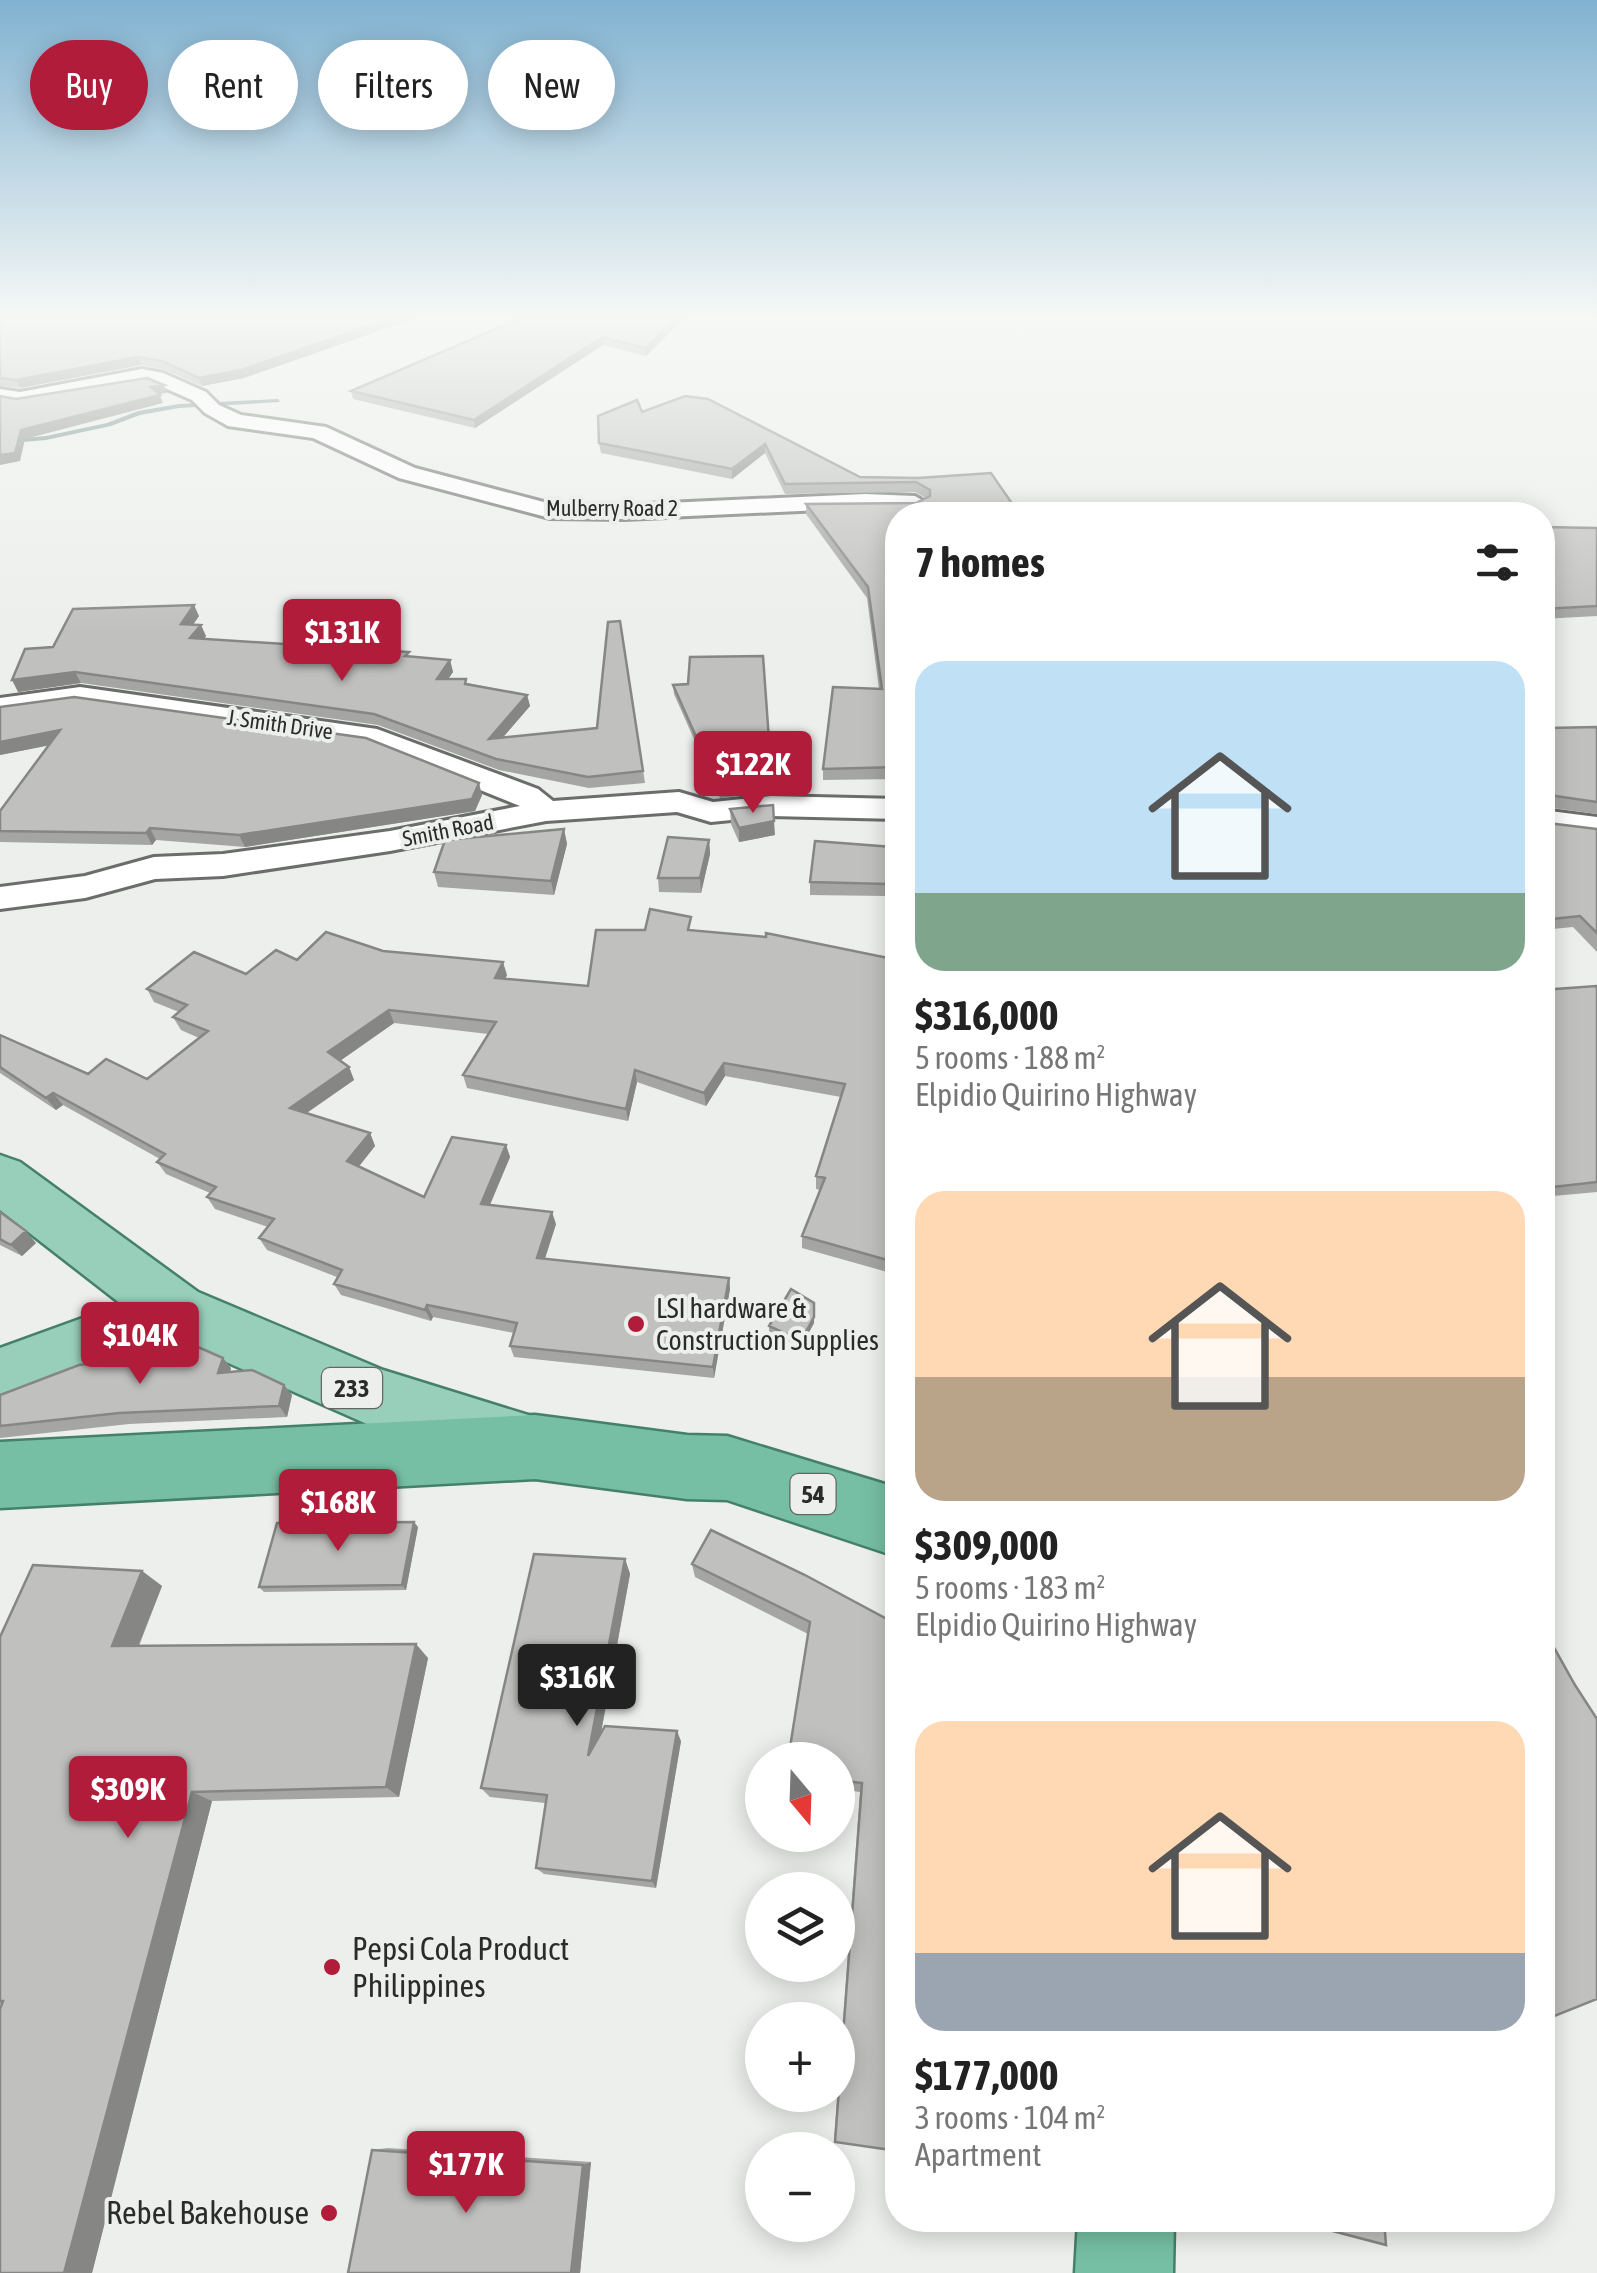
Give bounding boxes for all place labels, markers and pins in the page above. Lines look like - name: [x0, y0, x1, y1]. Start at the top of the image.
- pin: $131K: [272, 599, 412, 684]
- pin: $122K: [683, 731, 823, 816]
- place label: LSI hardware & Construction Supplies: [656, 1292, 879, 1356]
- pin: $104K: [70, 1302, 210, 1387]
- marker: LSI hardware & Construction Supplies: [625, 1313, 647, 1335]
- pin: $168K: [268, 1469, 408, 1554]
- pin: $316K: [507, 1644, 647, 1729]
- pin: $309K: [58, 1756, 198, 1841]
- place label: Pepsi Cola Product Philippines: [352, 1930, 569, 2004]
- marker: Pepsi Cola Product Philippines: [321, 1956, 343, 1978]
- pin: $177K: [396, 2131, 536, 2216]
- place label: Rebel Bakehouse: [106, 2194, 309, 2231]
- marker: Rebel Bakehouse: [318, 2202, 340, 2224]

